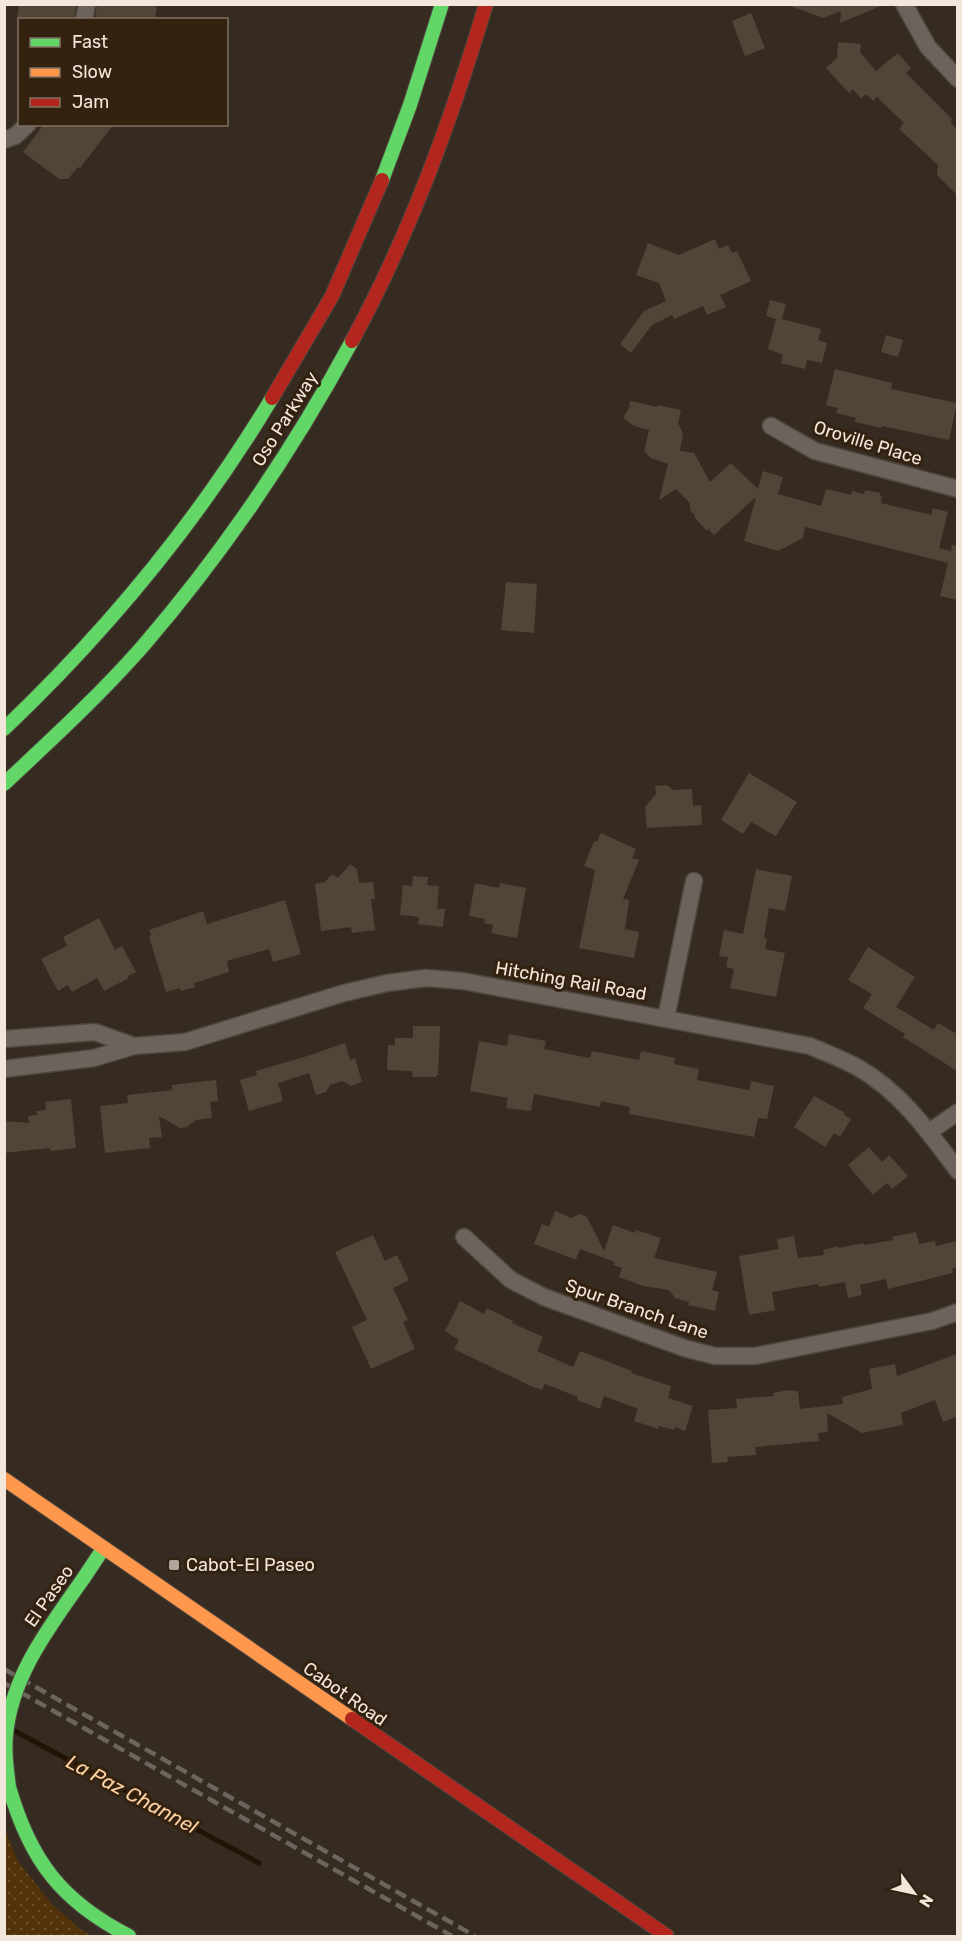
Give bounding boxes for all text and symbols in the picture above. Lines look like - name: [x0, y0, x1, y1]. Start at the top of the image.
- legend: [18, 18, 228, 126]
- text: Fast: [72, 31, 108, 53]
- text: Slow: [72, 61, 112, 83]
- text: Jam: [72, 91, 109, 113]
- street label: Oso Parkway: [247, 368, 323, 470]
- street label: Oroville Place: [811, 416, 925, 470]
- street label: Hitching Rail Road: [494, 957, 648, 1005]
- street label: Spur Branch Lane: [563, 1274, 711, 1344]
- place label: Cabot-El Paseo: [186, 1554, 315, 1576]
- marker: Cabot-El Paseo: [167, 1558, 181, 1572]
- street label: El Paseo: [20, 1561, 78, 1631]
- street label: Cabot Road: [299, 1657, 391, 1731]
- water label: La Paz Channel: [62, 1749, 203, 1839]
- north arrow: [884, 1863, 944, 1923]
- text: N: [915, 1891, 937, 1911]

